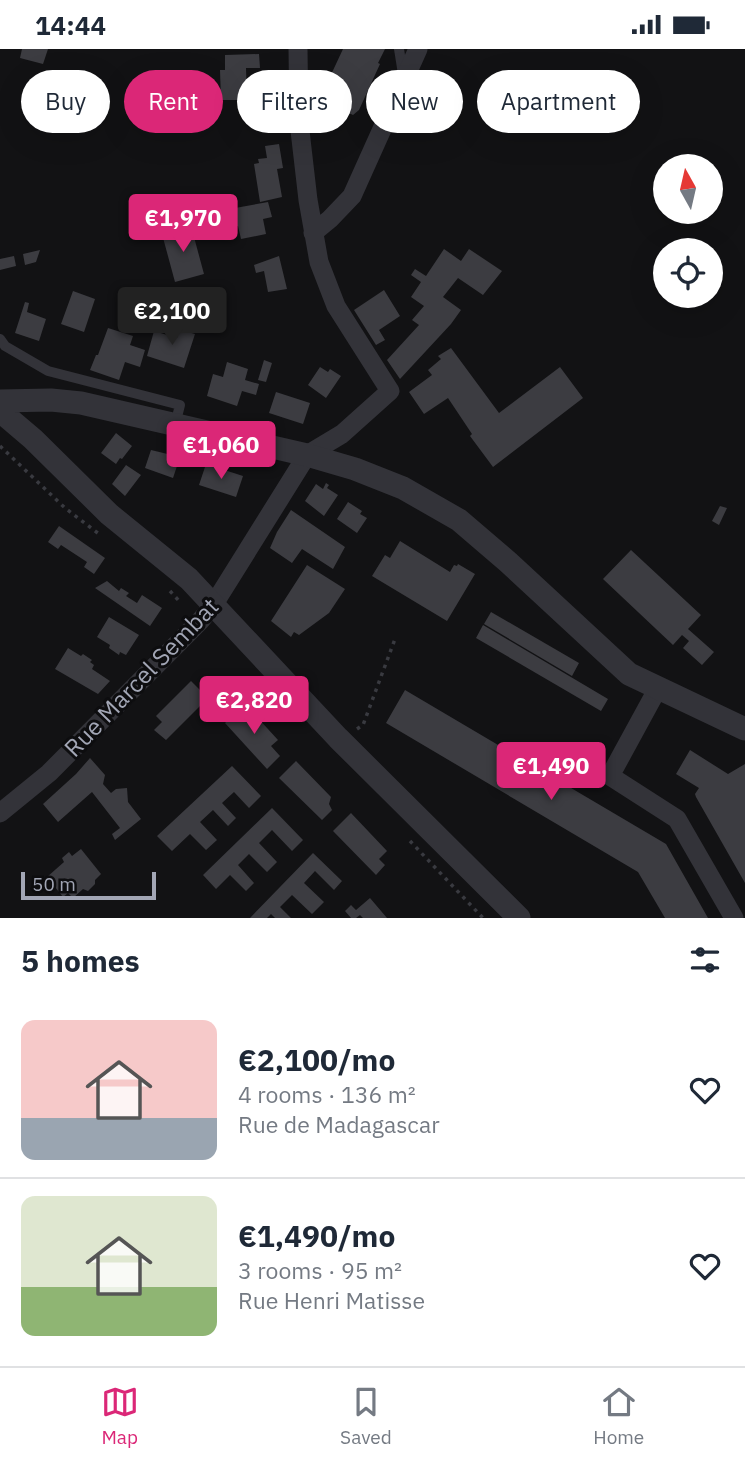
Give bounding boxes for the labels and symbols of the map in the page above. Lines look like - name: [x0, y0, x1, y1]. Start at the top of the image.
- north arrow: [653, 154, 723, 224]
- pin: €1,970: [126, 195, 240, 254]
- pin: €2,100: [115, 287, 229, 347]
- pin: €1,060: [164, 421, 278, 481]
- street label: Rue Marcel Sembat: [57, 591, 225, 763]
- pin: €2,820: [197, 677, 311, 736]
- pin: €1,490: [494, 743, 608, 802]
- scale bar: [21, 869, 156, 901]

